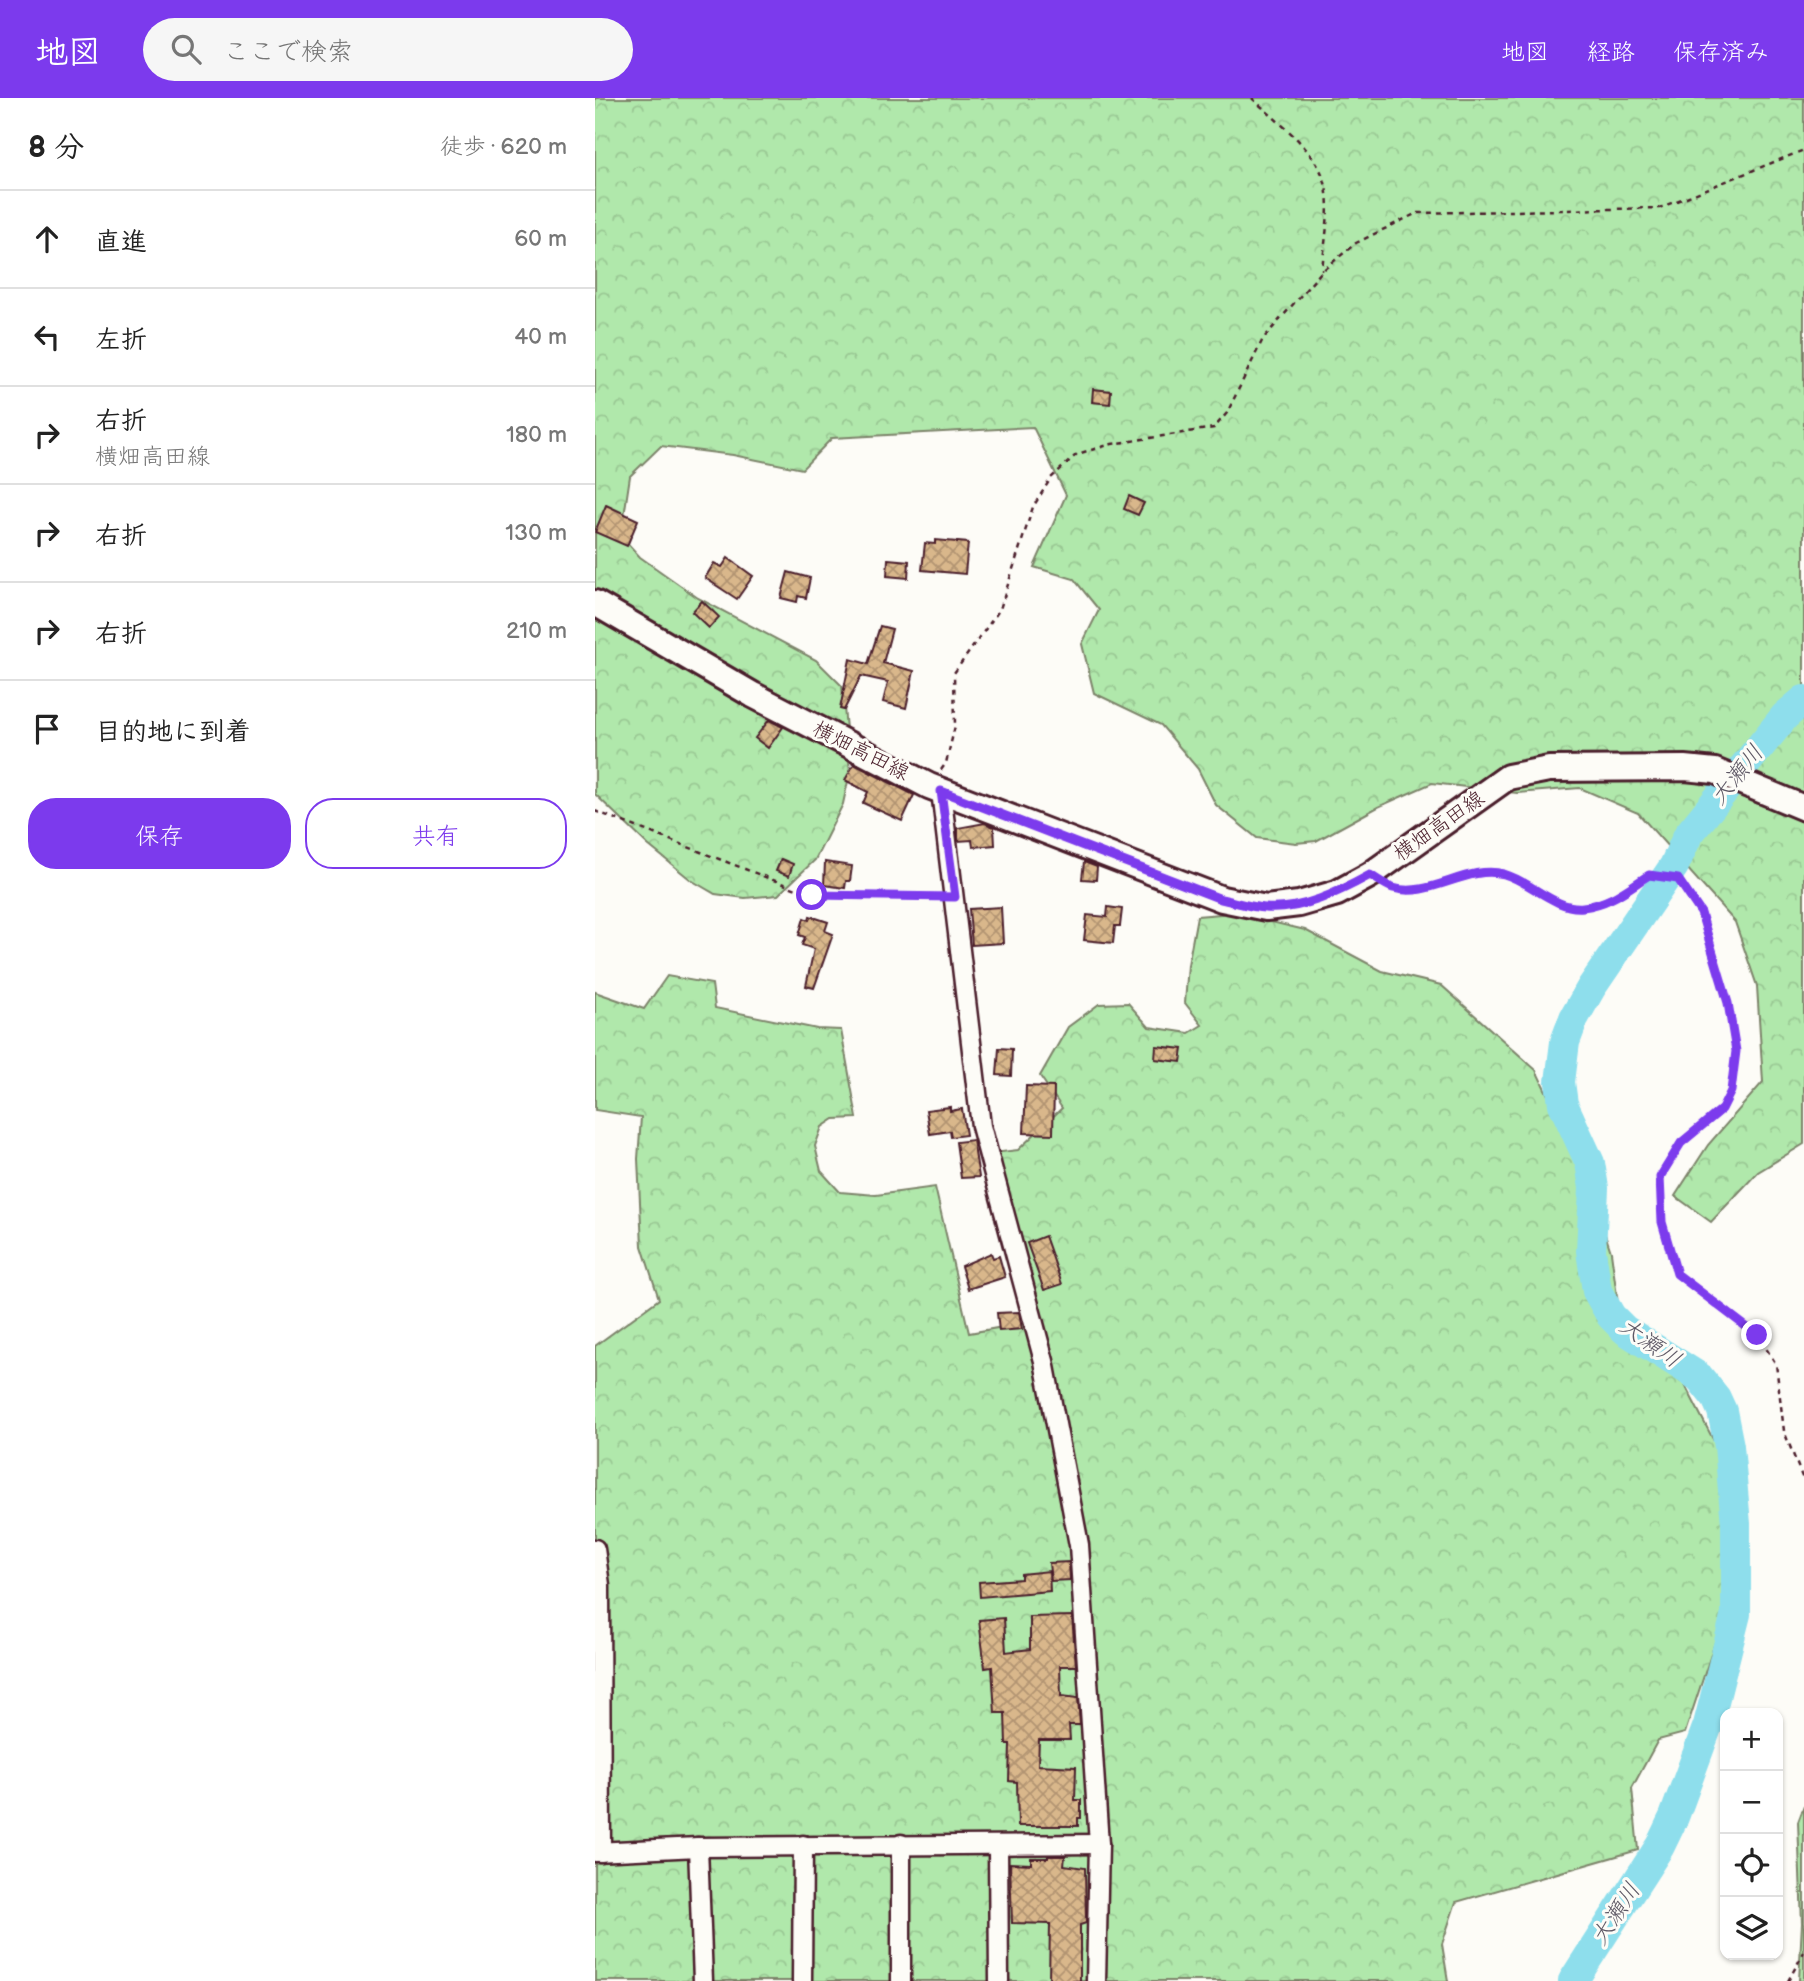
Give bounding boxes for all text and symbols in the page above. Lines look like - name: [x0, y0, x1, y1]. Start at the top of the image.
- search box: [143, 18, 633, 81]
- icon: search: [167, 30, 205, 68]
- text: 地図: [35, 33, 101, 73]
- text: ここで検索: [223, 37, 353, 68]
- text: 地図: [1501, 38, 1549, 67]
- text: 経路: [1587, 38, 1635, 67]
- text: 保存済み: [1673, 38, 1769, 67]
- text: 8 分: [28, 130, 84, 166]
- text: 徒歩 · 620 m: [440, 133, 567, 161]
- icon: ahead: [28, 220, 66, 258]
- text: 60 m: [514, 225, 567, 253]
- text: 直進: [95, 227, 147, 258]
- icon: left: [28, 318, 66, 356]
- text: 40 m: [514, 323, 567, 351]
- text: 左折: [95, 325, 147, 356]
- text: 右折: [95, 406, 147, 437]
- icon: right: [28, 416, 66, 454]
- text: 180 m: [506, 421, 567, 449]
- text: 横畑高田線: [95, 443, 210, 471]
- icon: right: [28, 514, 66, 552]
- text: 130 m: [505, 519, 567, 547]
- text: 右折: [95, 521, 147, 552]
- icon: right: [28, 612, 66, 650]
- text: 210 m: [506, 617, 567, 645]
- text: 右折: [95, 619, 147, 650]
- icon: arrive: [28, 710, 66, 748]
- street label: 横畑高田線: [809, 716, 913, 786]
- text: 目的地に到着: [95, 717, 251, 748]
- water label: 大瀬川: [1704, 739, 1770, 811]
- street label: 横畑高田線: [1389, 786, 1489, 866]
- button: 保存: [28, 798, 291, 869]
- button: 共有: [305, 798, 567, 869]
- route start: [796, 879, 827, 910]
- water label: 大瀬川: [1614, 1312, 1686, 1374]
- route end: [1741, 1319, 1772, 1350]
- map controls: [1720, 1708, 1783, 1960]
- button: +: [1720, 1708, 1783, 1771]
- button: −: [1720, 1771, 1783, 1834]
- button: locate: [1720, 1834, 1783, 1897]
- water label: 大瀬川: [1585, 1877, 1647, 1951]
- button: layers: [1720, 1897, 1783, 1960]

